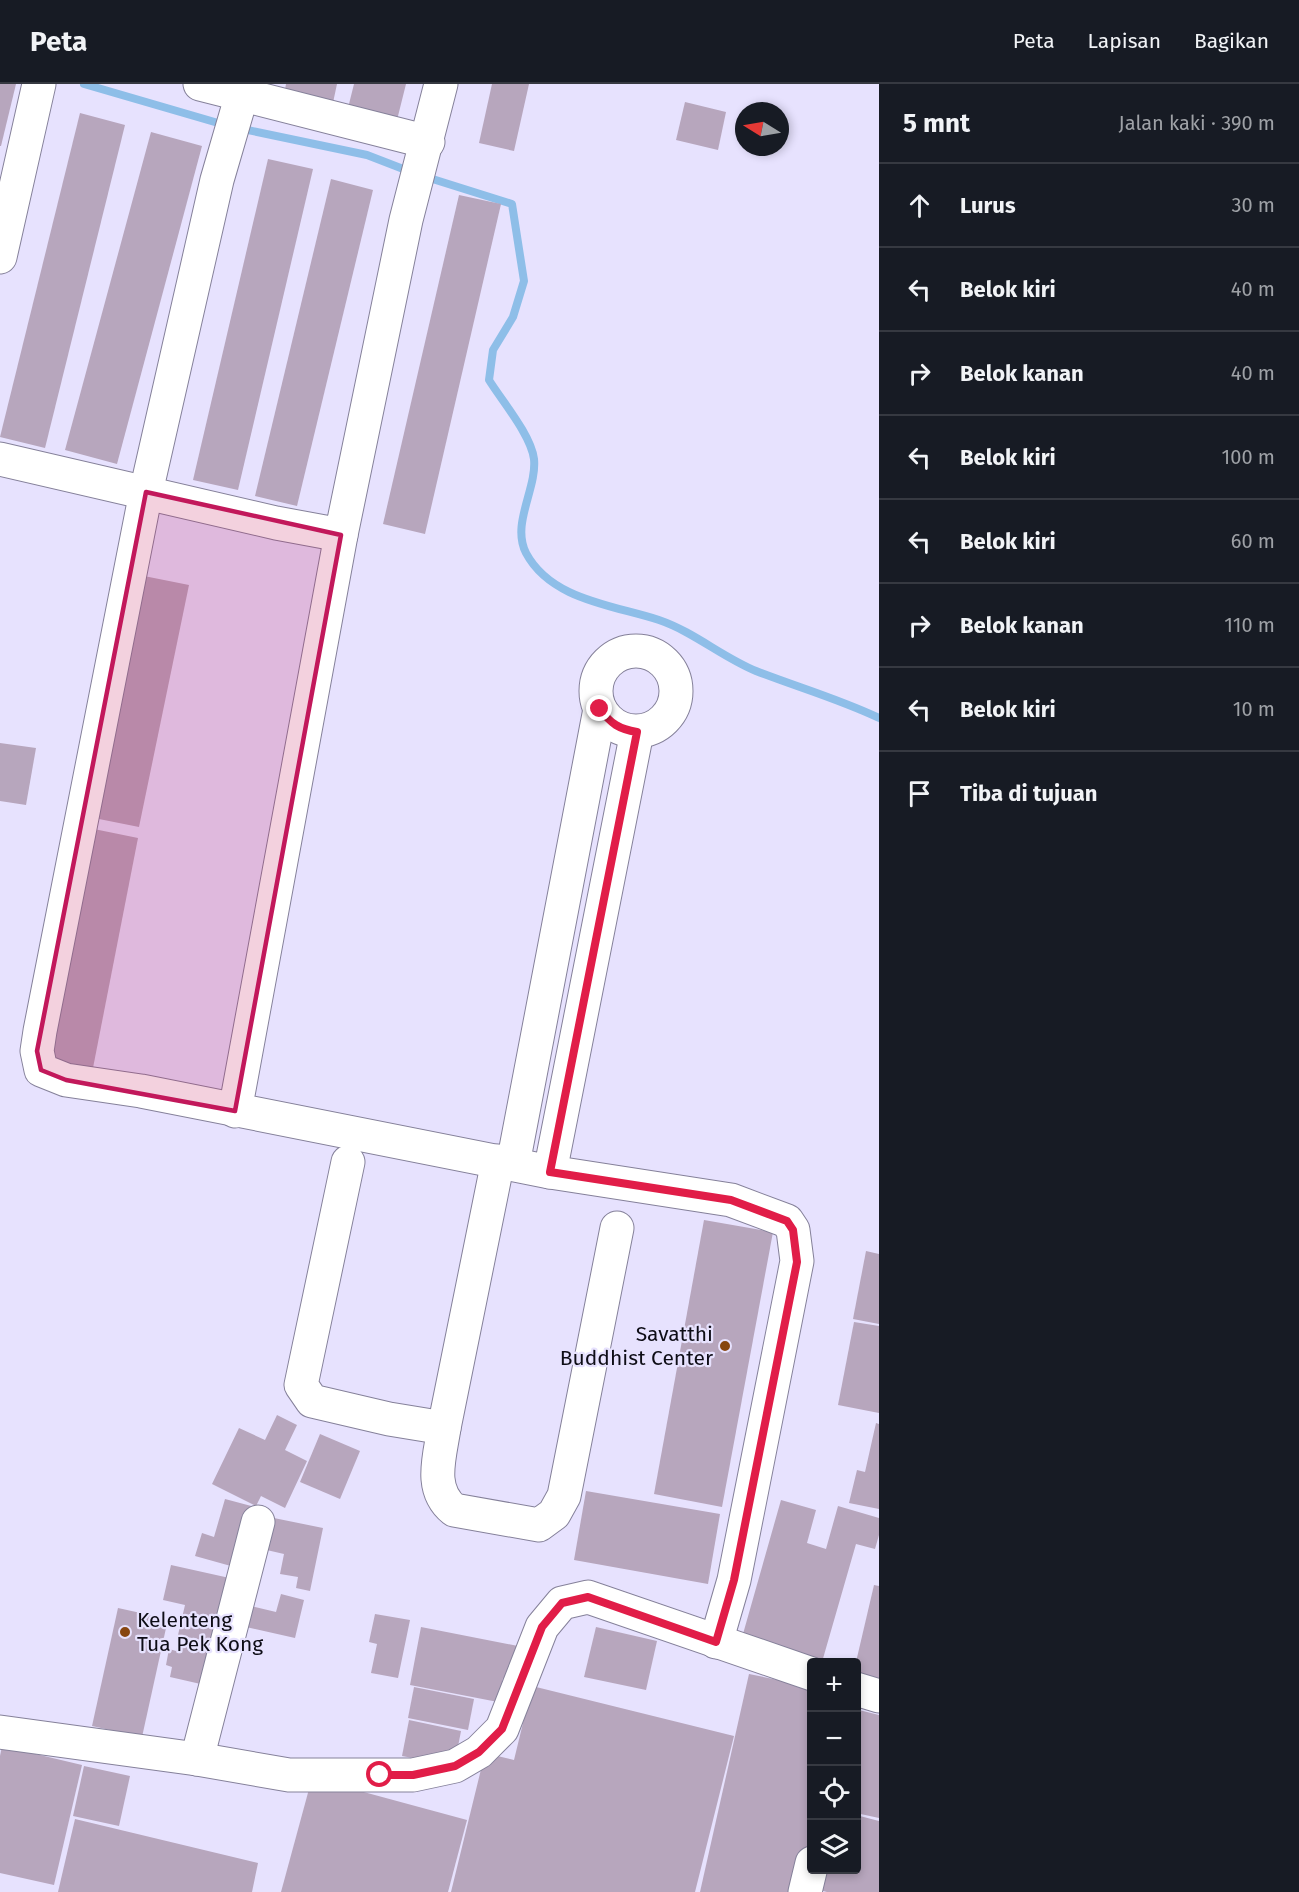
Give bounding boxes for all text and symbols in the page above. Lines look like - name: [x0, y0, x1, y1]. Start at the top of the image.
- text: Peta: [30, 25, 87, 58]
- text: Peta: [1013, 28, 1055, 54]
- text: Lapisan: [1088, 28, 1161, 54]
- text: Bagikan: [1194, 28, 1269, 54]
- north arrow: [735, 102, 789, 156]
- text: 5 mnt: [903, 108, 970, 139]
- text: Jalan kaki · 390 m: [1119, 111, 1275, 135]
- icon: ahead: [903, 189, 936, 222]
- text: Lurus: [960, 192, 1016, 219]
- text: 30 m: [1231, 193, 1275, 217]
- icon: left: [903, 273, 936, 306]
- text: Belok kiri: [960, 276, 1056, 303]
- text: 40 m: [1231, 277, 1275, 301]
- icon: right: [903, 357, 936, 390]
- text: Belok kanan: [960, 360, 1084, 387]
- text: 40 m: [1231, 361, 1275, 385]
- icon: left: [903, 441, 936, 474]
- text: Belok kiri: [960, 444, 1056, 471]
- text: 100 m: [1222, 445, 1275, 469]
- icon: left: [903, 525, 936, 558]
- text: Belok kiri: [960, 528, 1056, 555]
- text: 60 m: [1231, 529, 1275, 553]
- icon: right: [903, 609, 936, 642]
- text: Belok kanan: [960, 612, 1084, 639]
- text: 110 m: [1224, 613, 1275, 637]
- icon: left: [903, 693, 936, 726]
- route end: [586, 695, 612, 721]
- text: Belok kiri: [960, 696, 1056, 723]
- text: 10 m: [1233, 697, 1275, 721]
- icon: arrive: [903, 777, 936, 810]
- text: Tiba di tujuan: [960, 780, 1097, 807]
- place label: Savatthi Buddhist Center: [560, 1321, 713, 1371]
- marker: Savatthi Buddhist Center: [718, 1339, 732, 1353]
- place label: Kelenteng Tua Pek Kong: [137, 1607, 263, 1657]
- marker: Kelenteng Tua Pek Kong: [118, 1625, 132, 1639]
- map controls: [807, 1658, 861, 1874]
- button: +: [807, 1658, 861, 1712]
- button: −: [807, 1712, 861, 1766]
- route start: [366, 1761, 392, 1787]
- button: locate: [807, 1766, 861, 1820]
- button: layers: [807, 1820, 861, 1874]

